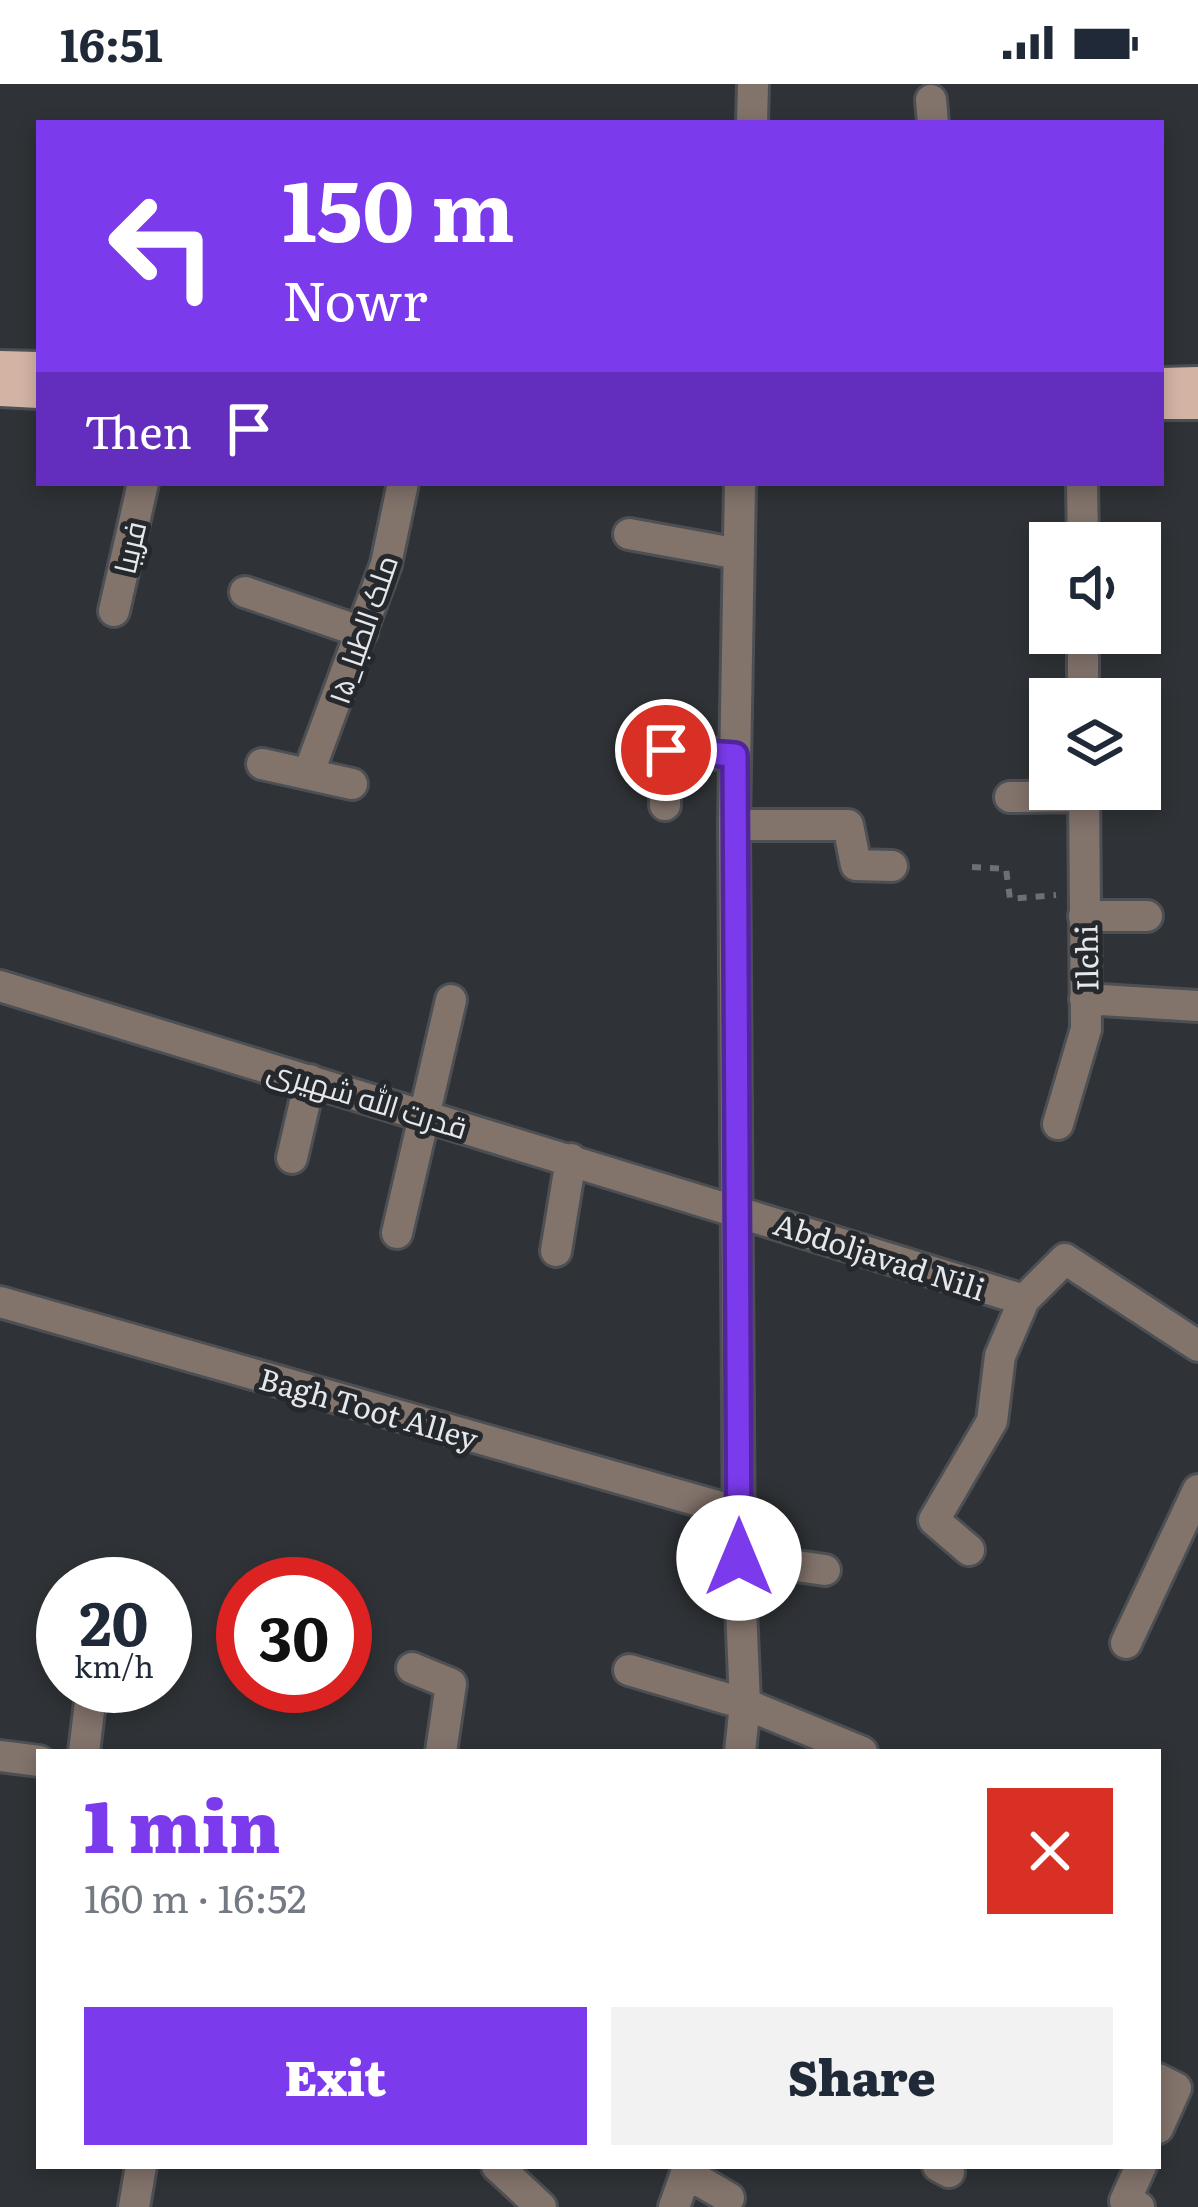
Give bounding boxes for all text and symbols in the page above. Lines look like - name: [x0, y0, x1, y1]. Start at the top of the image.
- text: 16:51: [60, 9, 163, 76]
- text: 150 m: [282, 143, 515, 268]
- icon: left: [84, 168, 240, 324]
- text: Nowr: [282, 257, 427, 338]
- text: Then: [84, 396, 192, 463]
- icon: arrive: [216, 396, 282, 462]
- street label: فریبا: [101, 516, 155, 578]
- map controls: [1029, 522, 1161, 810]
- button: sound: [1029, 522, 1161, 654]
- street label: ۱۵_ملک الطبا: [315, 548, 407, 710]
- button: layers: [1029, 678, 1161, 810]
- pin: [615, 699, 717, 801]
- icon: arrive: [633, 717, 699, 783]
- street label: Ilchi: [1062, 924, 1108, 992]
- street label: قدرت الله شهیری: [263, 1046, 473, 1148]
- street label: Abdoljavad Nili: [769, 1200, 991, 1310]
- street label: Bagh Toot Alley: [255, 1355, 484, 1459]
- position arrow: [676, 1495, 802, 1621]
- speed limit sign: 30: [216, 1557, 372, 1713]
- text: 20: [79, 1575, 149, 1664]
- text: km/h: [74, 1643, 154, 1687]
- text: 1 min: [84, 1768, 280, 1875]
- button: close: [987, 1788, 1113, 1914]
- text: 160 m · 16:52: [84, 1867, 307, 1925]
- button: Exit: [84, 2007, 587, 2145]
- button: Share: [611, 2007, 1113, 2145]

